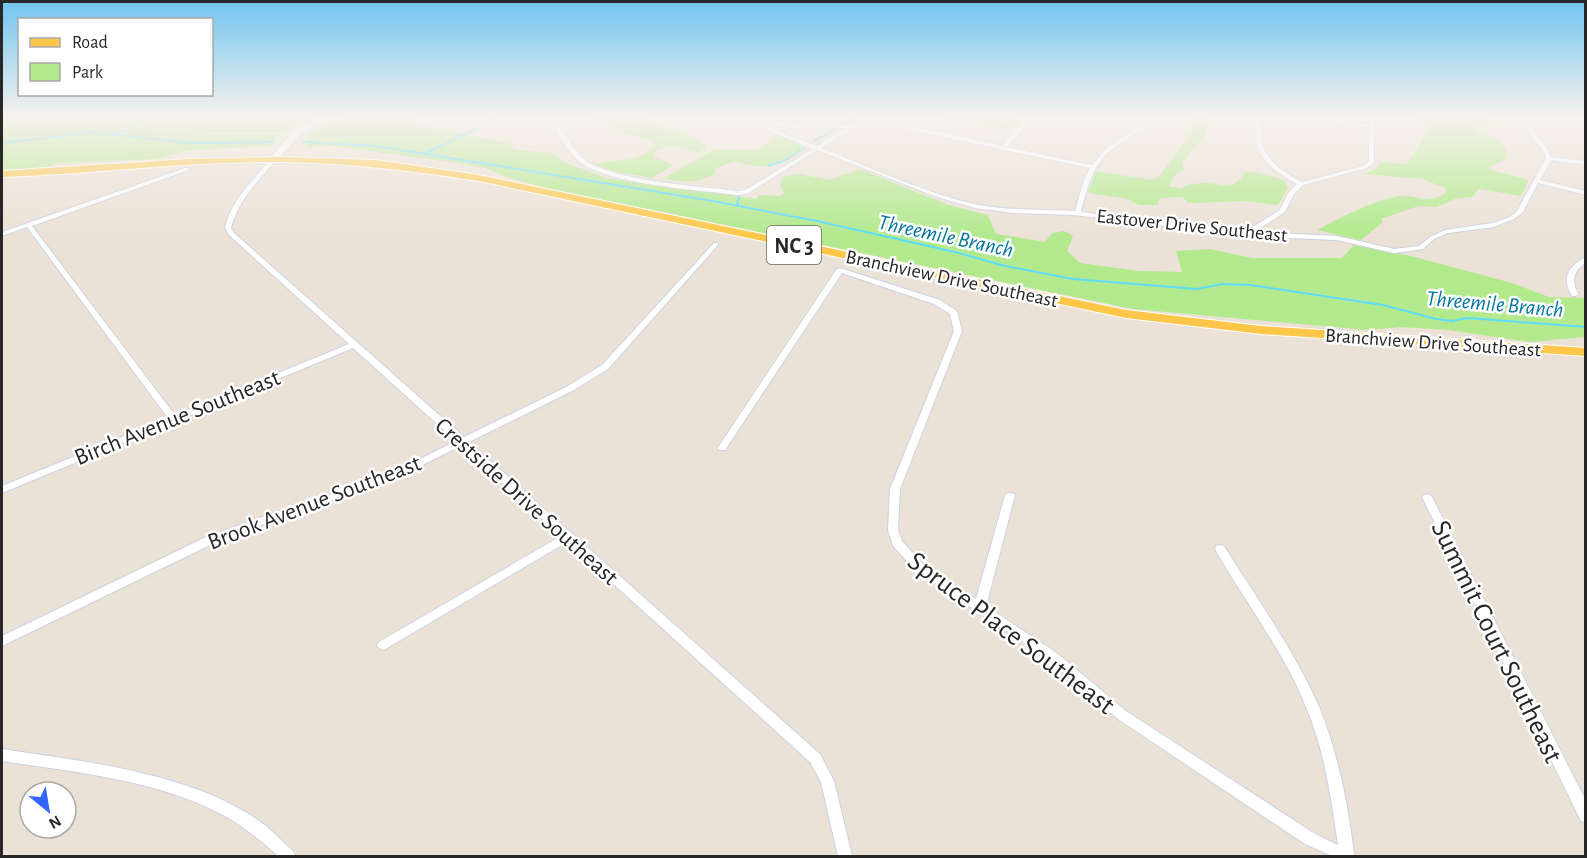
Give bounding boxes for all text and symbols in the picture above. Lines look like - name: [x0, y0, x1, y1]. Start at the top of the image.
- legend: [18, 18, 213, 96]
- text: Road: [72, 34, 108, 52]
- text: Park: [72, 64, 104, 82]
- street label: Eastover Drive Southeast: [1096, 206, 1289, 246]
- water label: Threemile Branch: [876, 211, 1015, 261]
- road number: NC 3: [767, 226, 821, 264]
- street label: Branchview Drive Southeast: [844, 247, 1060, 311]
- water label: Threemile Branch: [1425, 287, 1564, 321]
- street label: Branchview Drive Southeast: [1324, 325, 1542, 361]
- street label: Birch Avenue Southeast: [71, 366, 284, 470]
- street label: Crestside Drive Southeast: [430, 414, 623, 590]
- street label: Brook Avenue Southeast: [204, 451, 425, 555]
- street label: Summit Court Southeast: [1425, 516, 1567, 767]
- street label: Spruce Place Southeast: [902, 547, 1119, 720]
- north arrow: [18, 780, 78, 840]
- text: N: [46, 812, 64, 832]

